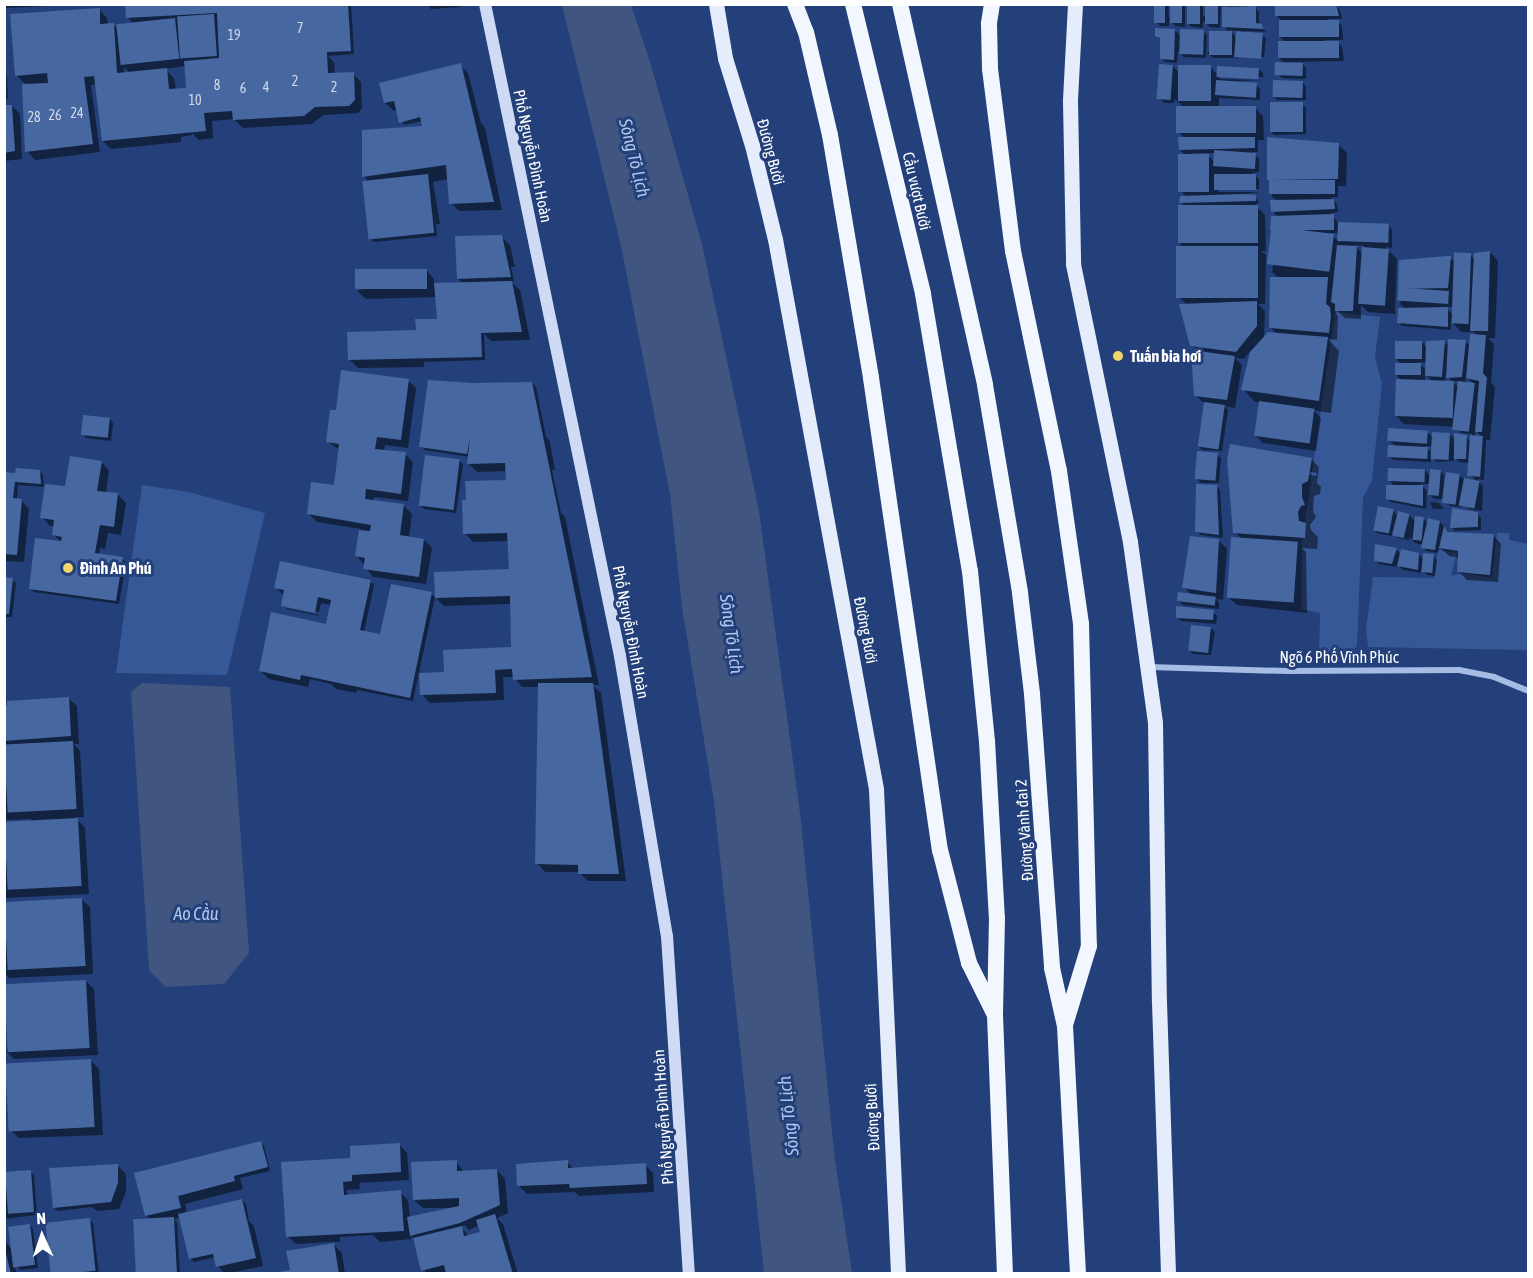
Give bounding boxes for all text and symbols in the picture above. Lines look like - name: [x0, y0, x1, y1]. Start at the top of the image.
- house number: 7: [297, 20, 303, 36]
- house number: 19: [227, 27, 241, 43]
- house number: 2: [292, 73, 298, 89]
- house number: 8: [214, 77, 220, 93]
- house number: 4: [263, 79, 269, 95]
- house number: 2: [331, 79, 337, 95]
- house number: 6: [240, 80, 246, 96]
- street label: Phố Nguyễn Đình Hoàn: [510, 88, 556, 224]
- house number: 10: [188, 92, 202, 108]
- house number: 24: [70, 105, 84, 121]
- house number: 26: [48, 107, 62, 123]
- house number: 28: [27, 109, 41, 125]
- water label: Sông Tô Lịch: [614, 117, 654, 199]
- street label: Đường Bưởi: [753, 117, 789, 187]
- street label: Cầu vượt Bưởi: [899, 150, 935, 232]
- place label: Tuấn bia hơi: [1130, 346, 1201, 366]
- marker: Tuấn bia hơi: [1111, 349, 1125, 363]
- place label: Đình An Phú: [80, 558, 151, 578]
- marker: Đình An Phú: [61, 561, 75, 575]
- street label: Phố Nguyễn Đình Hoàn: [609, 564, 653, 700]
- water label: Sông Tô Lịch: [715, 593, 747, 675]
- street label: Đường Bưởi: [850, 595, 882, 665]
- street label: Ngõ 6 Phố Vĩnh Phúc: [1279, 647, 1399, 667]
- street label: Đường Vành đai 2: [1011, 778, 1037, 882]
- water label: Ao Cầu: [174, 903, 218, 925]
- street label: Phố Nguyễn Đình Hoàn: [649, 1049, 677, 1185]
- water label: Sông Tô Lịch: [774, 1075, 804, 1157]
- street label: Đường Bưởi: [861, 1083, 883, 1151]
- north arrow: [12, 1206, 72, 1266]
- text: N: [36, 1209, 46, 1227]

